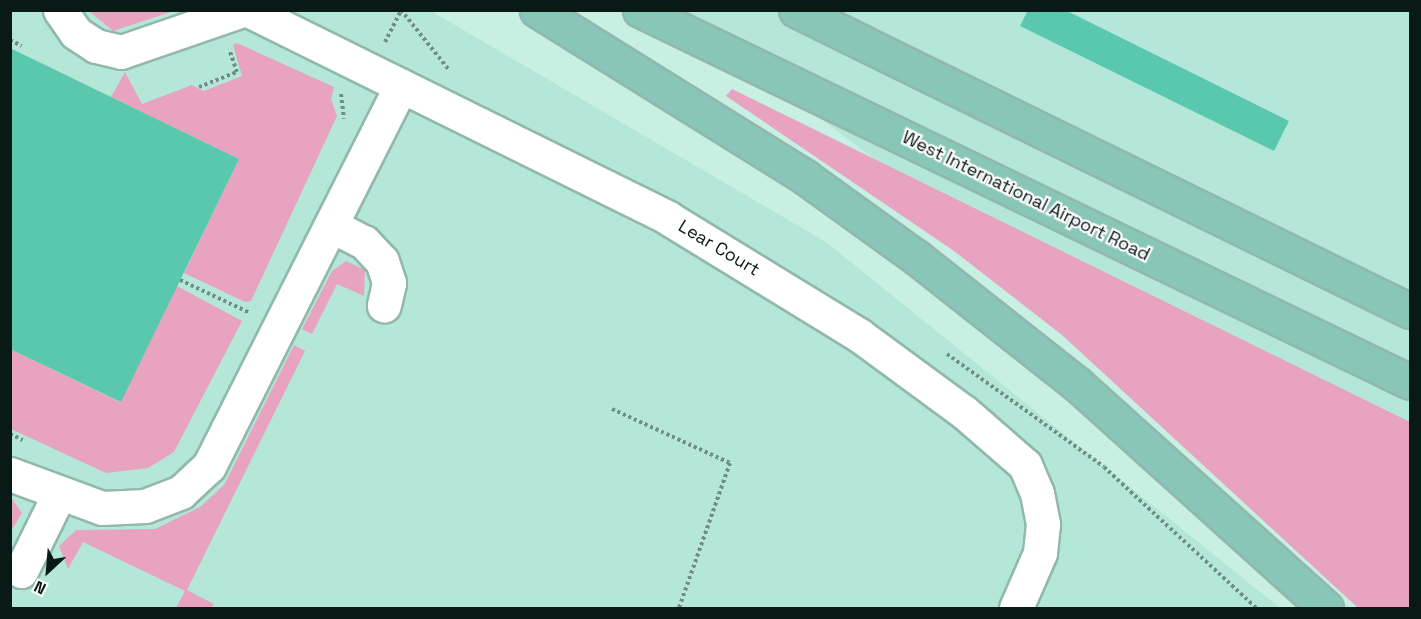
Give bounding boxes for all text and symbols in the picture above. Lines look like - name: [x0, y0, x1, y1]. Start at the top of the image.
- street label: West International Airport Road: [899, 126, 1153, 266]
- street label: Lear Court: [674, 215, 764, 281]
- north arrow: [18, 541, 78, 601]
- text: N: [30, 576, 49, 599]

